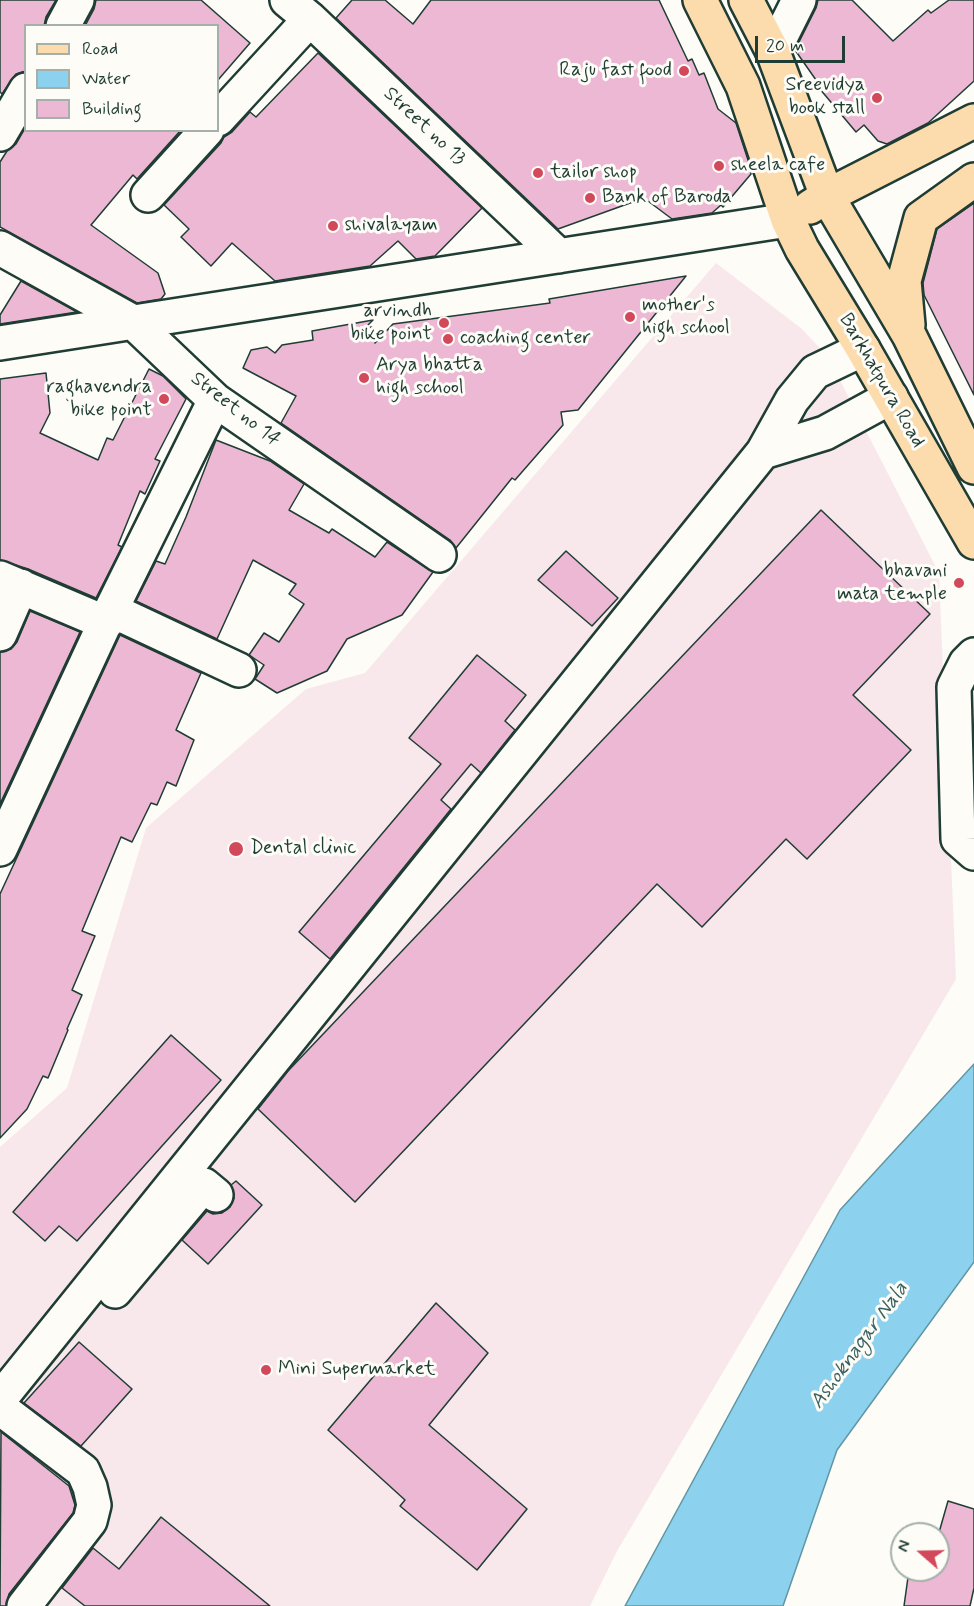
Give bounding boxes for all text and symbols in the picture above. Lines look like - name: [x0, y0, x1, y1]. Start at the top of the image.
- legend: [24, 24, 219, 132]
- scale bar: [758, 24, 848, 62]
- text: 20 m: [766, 34, 804, 58]
- text: Road: [82, 37, 118, 61]
- place label: Raju fast food: [559, 59, 672, 83]
- marker: Raju fast food: [677, 64, 691, 78]
- text: Water: [82, 67, 130, 91]
- place label: Sreevidya book stall: [785, 74, 865, 121]
- street label: Street no 13: [378, 83, 470, 171]
- marker: Sreevidya book stall: [870, 91, 884, 105]
- text: Building: [82, 97, 142, 121]
- place label: sheela cafe: [731, 154, 825, 178]
- marker: sheela cafe: [712, 159, 726, 173]
- place label: tailor shop: [550, 161, 637, 185]
- marker: tailor shop: [531, 166, 545, 180]
- place label: Bank of Baroda: [602, 186, 732, 210]
- marker: Bank of Baroda: [583, 191, 597, 205]
- place label: shivalayam: [345, 214, 438, 238]
- marker: shivalayam: [326, 219, 340, 233]
- place label: mother's high school: [642, 294, 730, 341]
- place label: arvindh bike point: [350, 300, 432, 347]
- marker: mother's high school: [623, 310, 637, 324]
- street label: Barkhatpura Road: [833, 310, 929, 452]
- marker: arvindh bike point: [437, 316, 451, 330]
- place label: coaching center: [460, 327, 591, 351]
- marker: coaching center: [441, 332, 455, 346]
- place label: Arya bhatta high school: [376, 354, 483, 401]
- street label: Street no 14: [185, 367, 285, 453]
- marker: Arya bhatta high school: [357, 371, 371, 385]
- place label: raghavendra bike point: [46, 376, 152, 423]
- marker: raghavendra bike point: [157, 392, 171, 406]
- place label: bhavani mata temple: [837, 560, 947, 607]
- marker: bhavani mata temple: [952, 576, 966, 590]
- place label: Dental clinic: [250, 837, 356, 861]
- marker: Dental clinic: [227, 840, 245, 858]
- water label: Ashoknagar Nala: [806, 1278, 914, 1414]
- place label: Mini Supermarket: [278, 1358, 436, 1382]
- marker: Mini Supermarket: [259, 1363, 273, 1377]
- north arrow: [890, 1522, 950, 1582]
- text: N: [893, 1538, 916, 1555]

